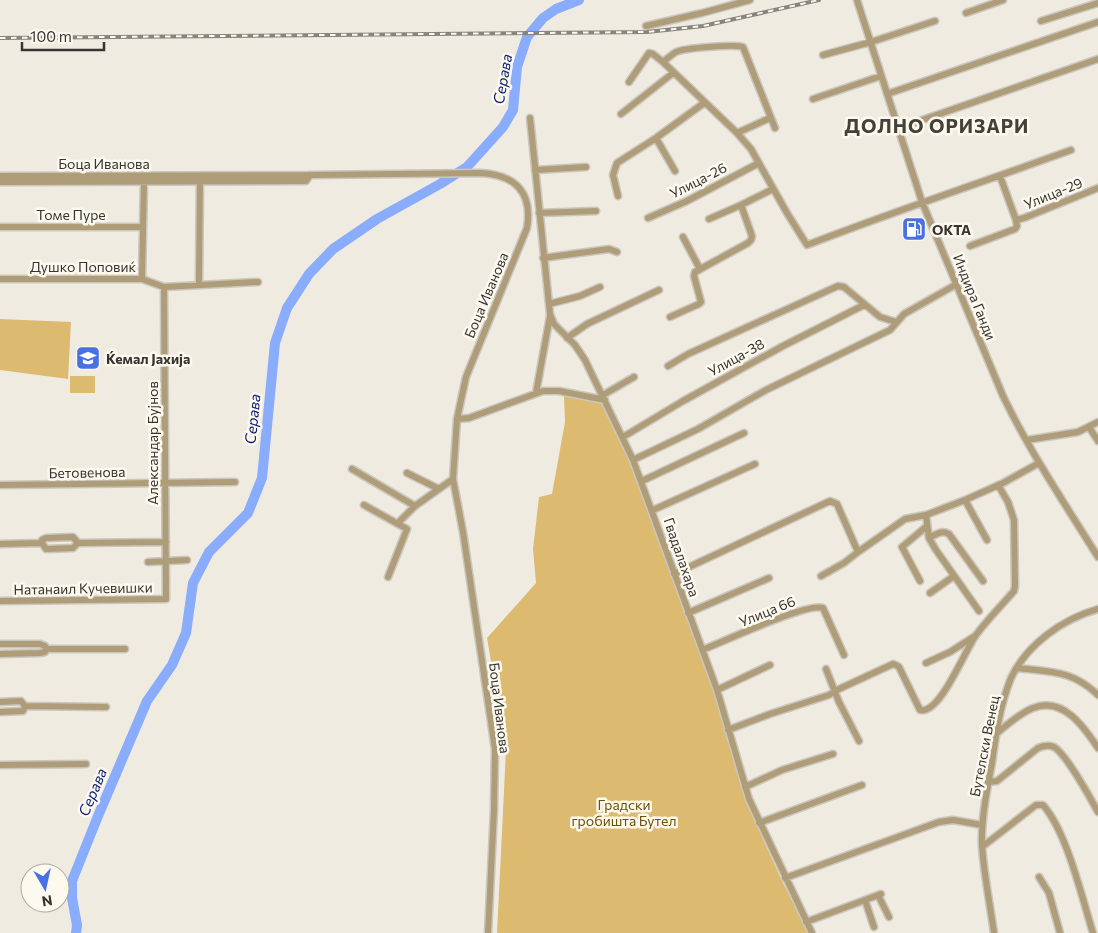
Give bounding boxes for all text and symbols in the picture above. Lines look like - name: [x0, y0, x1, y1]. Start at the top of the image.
- scale bar: [22, 20, 105, 52]
- text: 100 m: [30, 27, 72, 45]
- water label: Серава: [489, 52, 515, 105]
- district label: ДОЛНО ОРИЗАРИ: [845, 114, 1029, 137]
- street label: Боца Иванова: [58, 155, 150, 172]
- street label: Улица-26: [667, 158, 729, 202]
- street label: Улица-29: [1021, 174, 1085, 212]
- street label: Томе Пуре: [36, 206, 106, 223]
- fuel station icon: ОКТА: [901, 216, 927, 242]
- place label: ОКТА: [932, 221, 971, 238]
- street label: Боца Иванова: [460, 250, 512, 340]
- street label: Индира Ганди: [950, 252, 1000, 342]
- street label: Душко Поповиќ: [30, 258, 137, 275]
- street label: Улица-38: [705, 335, 767, 379]
- school or university icon: Ќемал Јахија: [75, 345, 101, 371]
- place label: Ќемал Јахија: [106, 350, 190, 367]
- street label: Александар Бујнов: [144, 381, 161, 505]
- water label: Серава: [240, 393, 264, 445]
- street label: Бетовенова: [48, 463, 126, 481]
- street label: Гвадалахара: [661, 515, 703, 599]
- street label: Натанаил Кучевишки: [13, 578, 153, 598]
- street label: Улица 66: [736, 592, 798, 630]
- street label: Боца Иванова: [486, 662, 514, 754]
- street label: Бутелски Венец: [966, 694, 1002, 798]
- water label: Серава: [74, 765, 110, 819]
- park label: Градски гробишта Бутел: [571, 796, 677, 829]
- north arrow: [20, 863, 70, 913]
- text: N: [41, 892, 54, 911]

